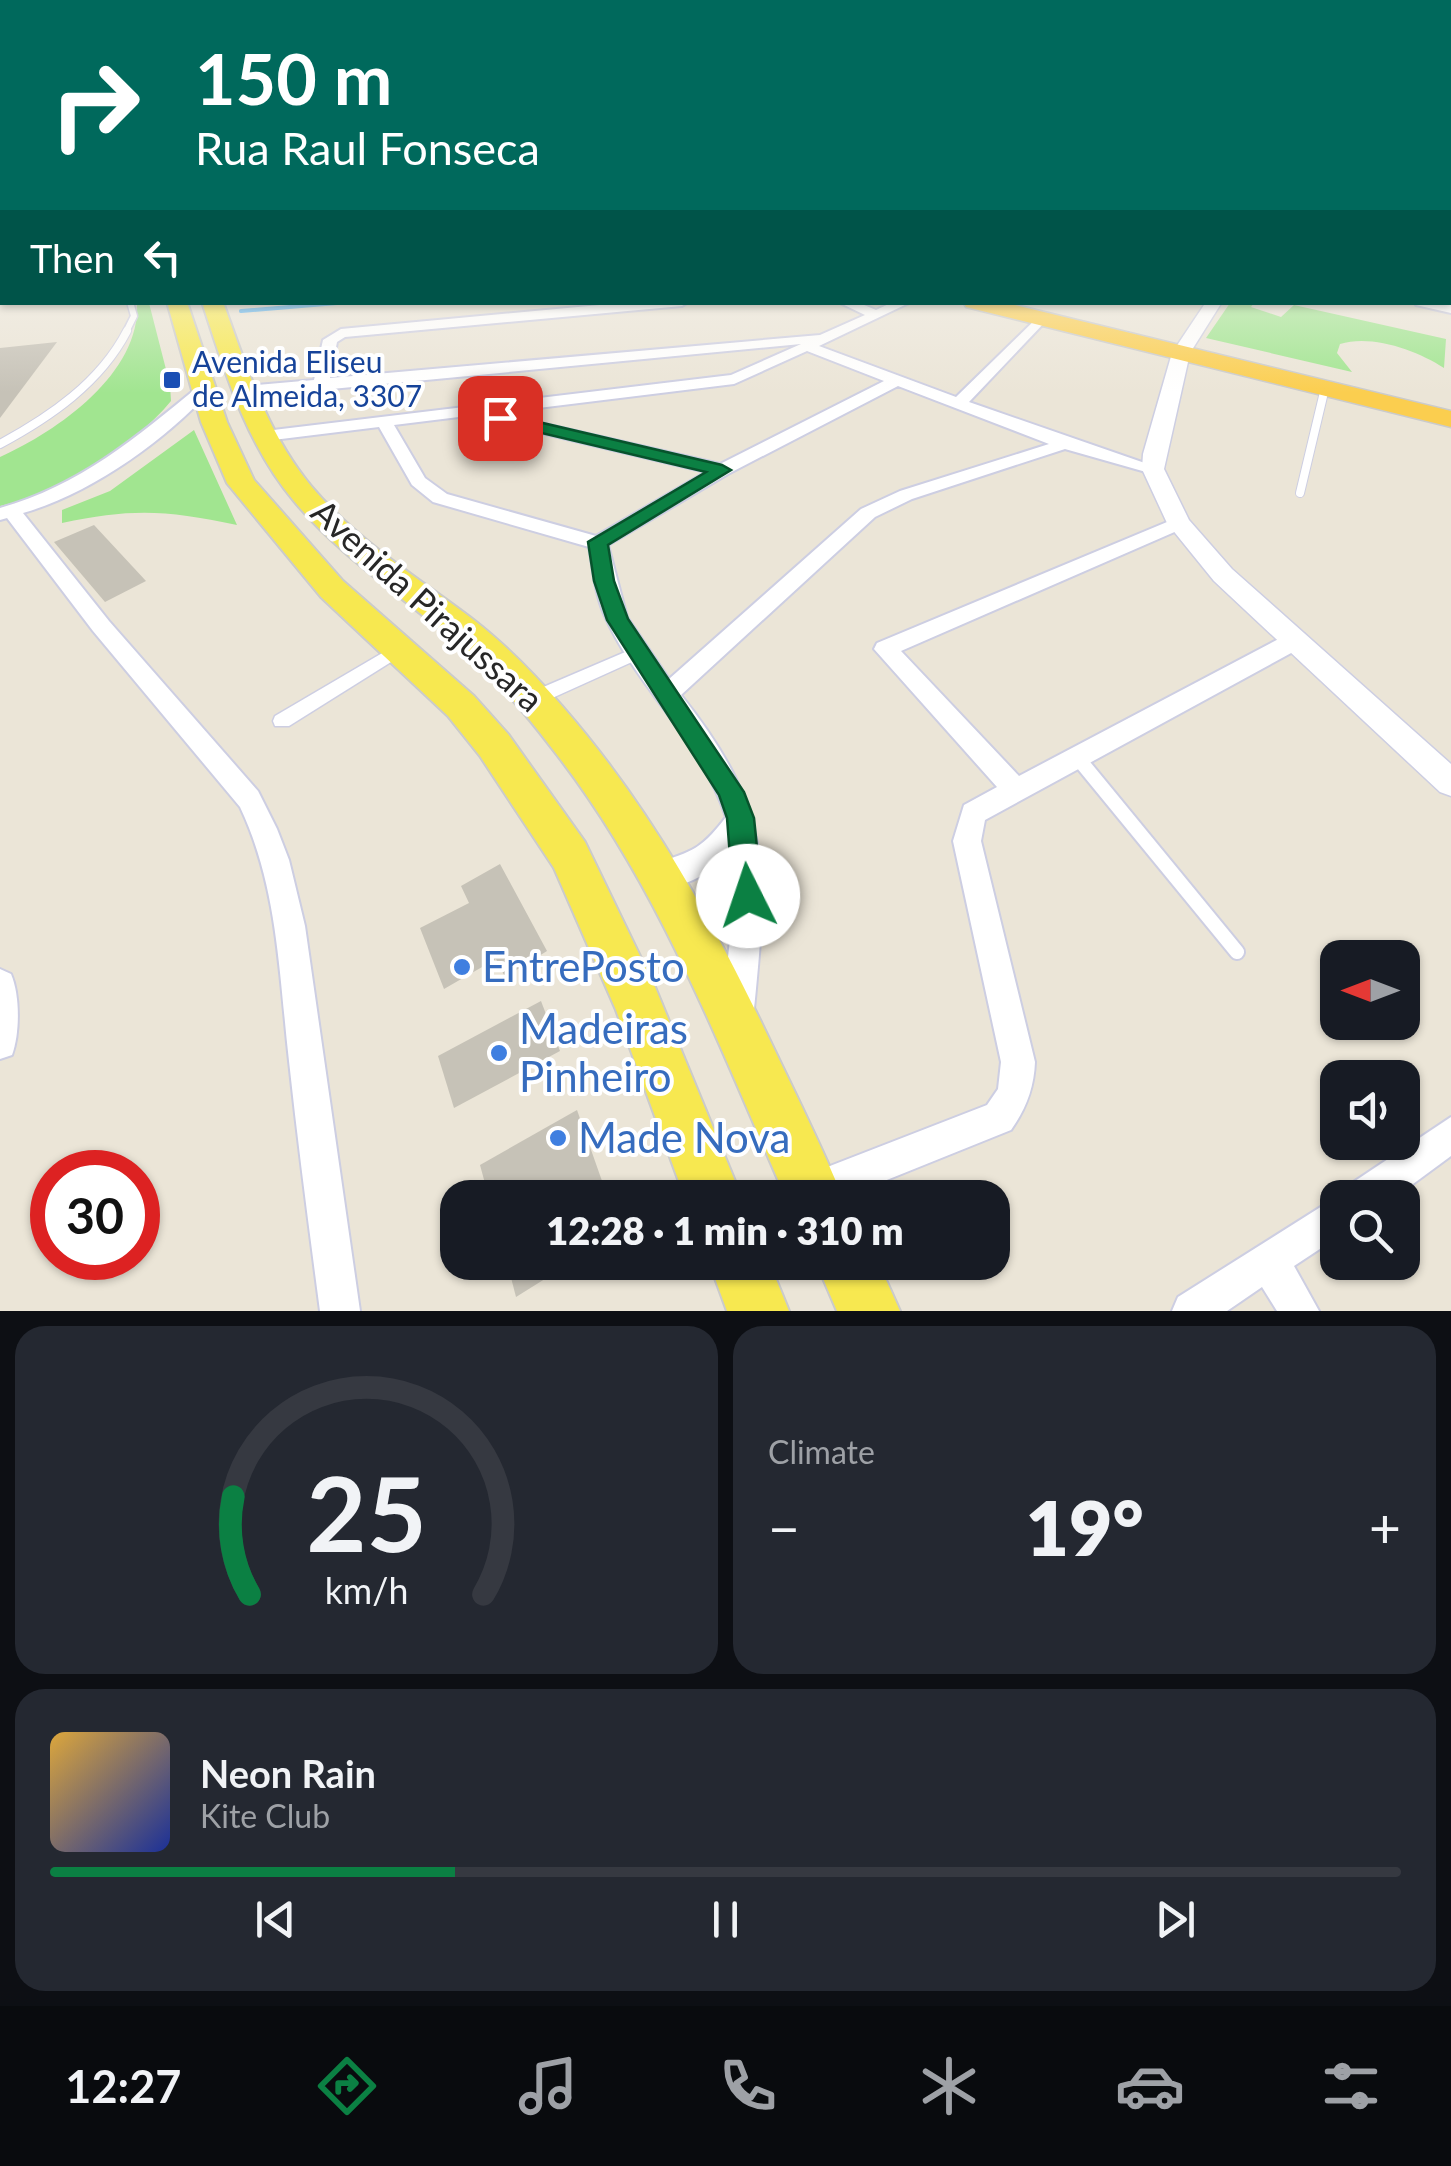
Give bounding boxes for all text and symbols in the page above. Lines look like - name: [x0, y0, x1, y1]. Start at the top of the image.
- text: 150 m: [195, 36, 392, 120]
- icon: right: [30, 40, 160, 170]
- text: Rua Raul Fonseca: [195, 121, 540, 175]
- icon: left: [135, 230, 190, 285]
- text: Then: [30, 235, 115, 281]
- place label: Avenida Eliseu de Almeida, 3307: [192, 343, 422, 413]
- marker: Avenida Eliseu de Almeida, 3307: [161, 369, 183, 391]
- pin: [458, 376, 543, 461]
- icon: arrive: [473, 391, 528, 446]
- street label: Avenida Pirajussara: [304, 490, 553, 719]
- position arrow: [696, 844, 800, 948]
- north arrow: [1320, 940, 1420, 1040]
- map controls: [1320, 940, 1420, 1280]
- place label: EntrePosto: [482, 941, 685, 991]
- marker: EntrePosto: [451, 956, 473, 978]
- place label: Madeiras Pinheiro: [519, 1003, 688, 1101]
- marker: Madeiras Pinheiro: [488, 1042, 510, 1064]
- button: sound: [1320, 1060, 1420, 1160]
- place label: Made Nova: [578, 1112, 790, 1162]
- marker: Made Nova: [547, 1127, 569, 1149]
- speed limit sign: 30: [30, 1150, 160, 1280]
- button: search: [1320, 1180, 1420, 1280]
- text: 12:28 · 1 min · 310 m: [546, 1207, 904, 1253]
- text: Climate: [768, 1432, 875, 1471]
- text: 25: [306, 1449, 427, 1574]
- text: 19°: [1025, 1482, 1144, 1572]
- text: −: [768, 1494, 800, 1560]
- text: +: [1369, 1494, 1401, 1560]
- text: km/h: [325, 1569, 408, 1612]
- text: Neon Rain: [200, 1750, 376, 1796]
- text: Kite Club: [200, 1796, 330, 1835]
- icon: previous: [248, 1892, 303, 1947]
- icon: pause: [698, 1892, 753, 1947]
- icon: next: [1148, 1892, 1203, 1947]
- icon: directions: [312, 2051, 382, 2121]
- icon: music: [513, 2051, 583, 2121]
- icon: phone: [713, 2051, 783, 2121]
- icon: climate: [914, 2051, 984, 2121]
- icon: car: [1115, 2051, 1185, 2121]
- icon: filters: [1316, 2051, 1386, 2121]
- text: 12:27: [65, 2059, 181, 2113]

